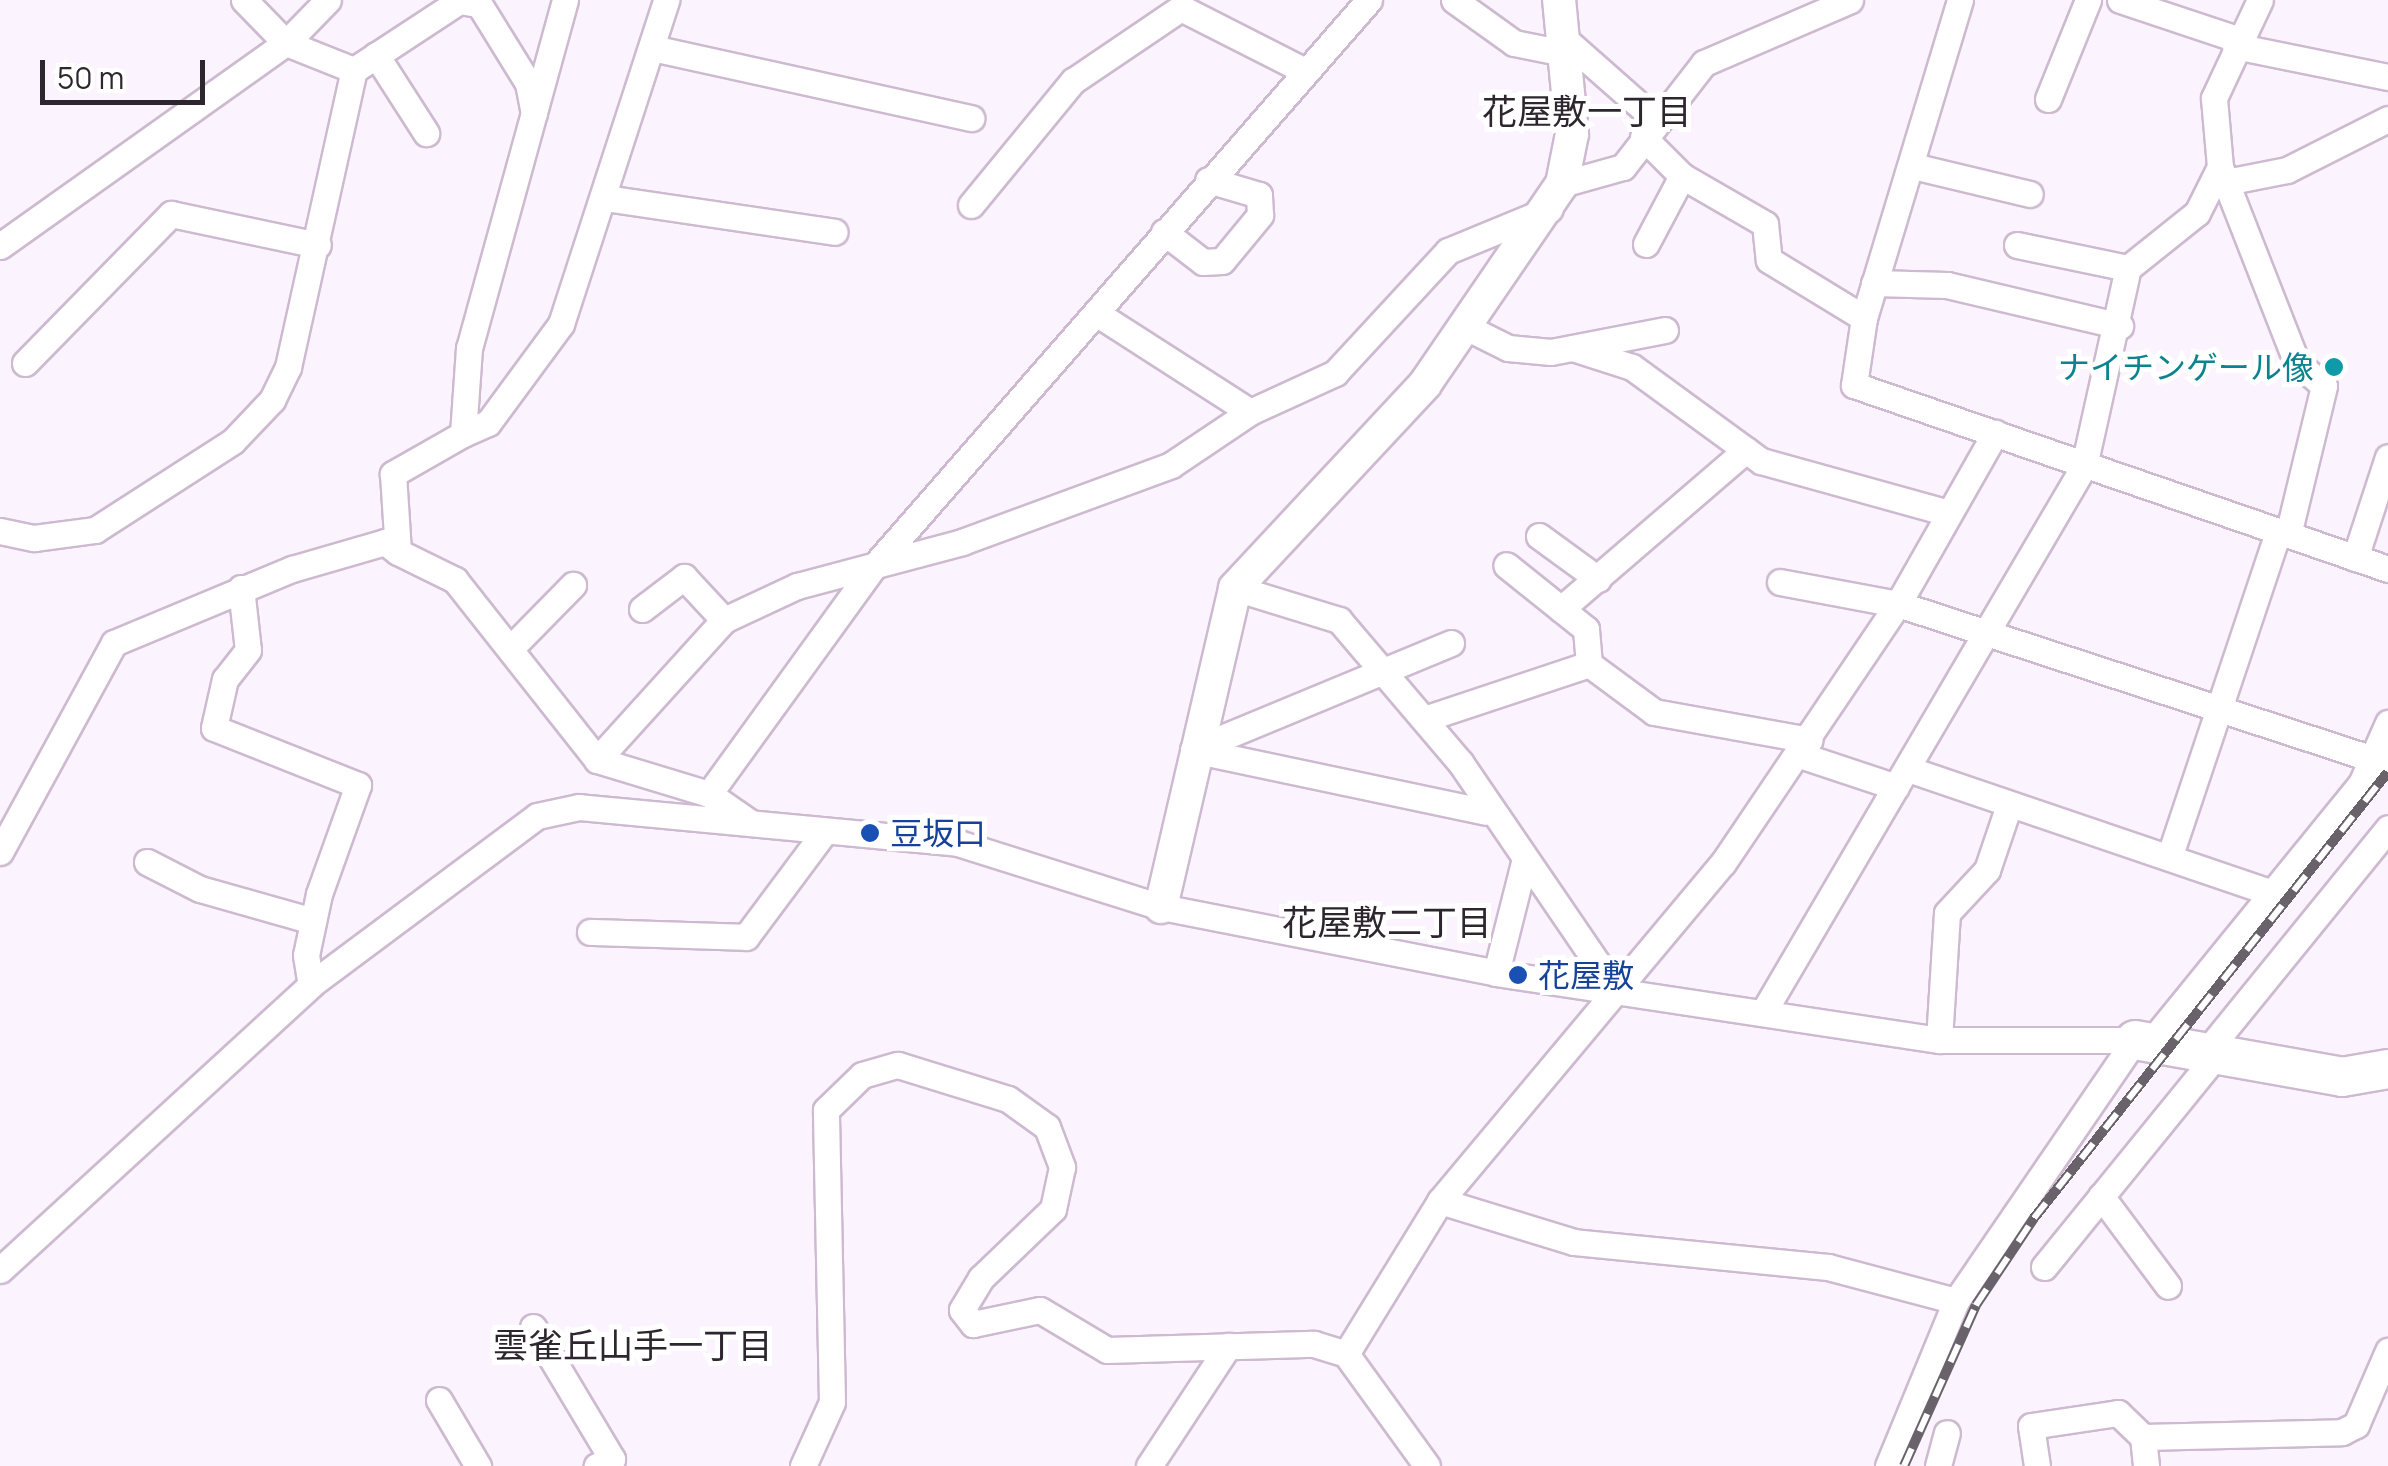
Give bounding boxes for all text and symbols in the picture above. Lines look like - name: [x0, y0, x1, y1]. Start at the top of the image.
- scale bar: [45, 40, 210, 102]
- text: 50 m: [57, 57, 124, 98]
- district label: 花屋敷一丁目: [1482, 90, 1692, 132]
- place label: ナイチンゲール像: [2058, 348, 2314, 386]
- marker: ナイチンゲール像: [2323, 356, 2345, 378]
- place label: 豆坂口: [890, 814, 986, 852]
- marker: 豆坂口: [859, 822, 881, 844]
- district label: 花屋敷二丁目: [1282, 901, 1492, 943]
- place label: 花屋敷: [1538, 956, 1634, 994]
- marker: 花屋敷: [1507, 964, 1529, 986]
- district label: 雲雀丘山手一丁目: [493, 1324, 773, 1366]

